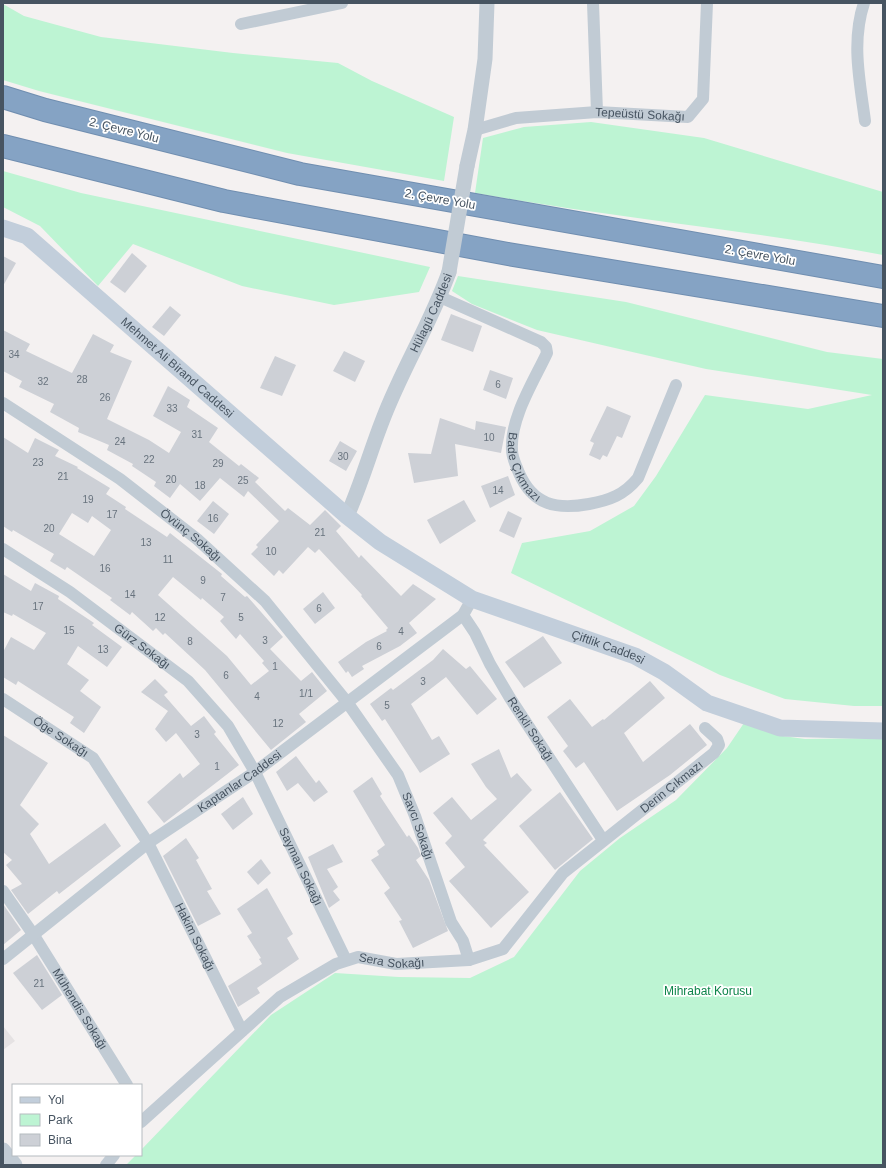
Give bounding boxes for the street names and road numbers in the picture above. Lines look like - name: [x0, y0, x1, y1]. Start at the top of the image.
- street label: Tepeüstü Sokağı: [595, 105, 685, 124]
- street label: 2. Çevre Yolu: [88, 115, 160, 145]
- street label: 2. Çevre Yolu: [404, 186, 476, 212]
- street label: 2. Çevre Yolu: [724, 242, 796, 268]
- street label: Hülagü Caddesi: [407, 271, 455, 355]
- street label: Mehmet Ali Birand Caddesi: [118, 315, 236, 421]
- street label: Bade Çıkmazı: [505, 431, 543, 505]
- street label: Övünç Sokağı: [157, 506, 224, 565]
- street label: Gürz Sokağı: [111, 621, 173, 672]
- street label: Çiftlik Caddesi: [570, 627, 647, 667]
- street label: Renkli Sokağı: [504, 695, 557, 764]
- street label: Öḡe Sokağı: [30, 714, 91, 760]
- street label: Kaptanlar Caddesi: [195, 748, 284, 815]
- street label: Derin Çıkmazı: [637, 758, 706, 816]
- street label: Savcı Sokağı: [399, 790, 436, 862]
- street label: Sayman Sokağı: [276, 825, 326, 908]
- street label: Hakim Sokağı: [172, 900, 218, 974]
- street label: Sera Sokağı: [358, 950, 425, 971]
- street label: Mühendis Sokağı: [49, 966, 110, 1052]

